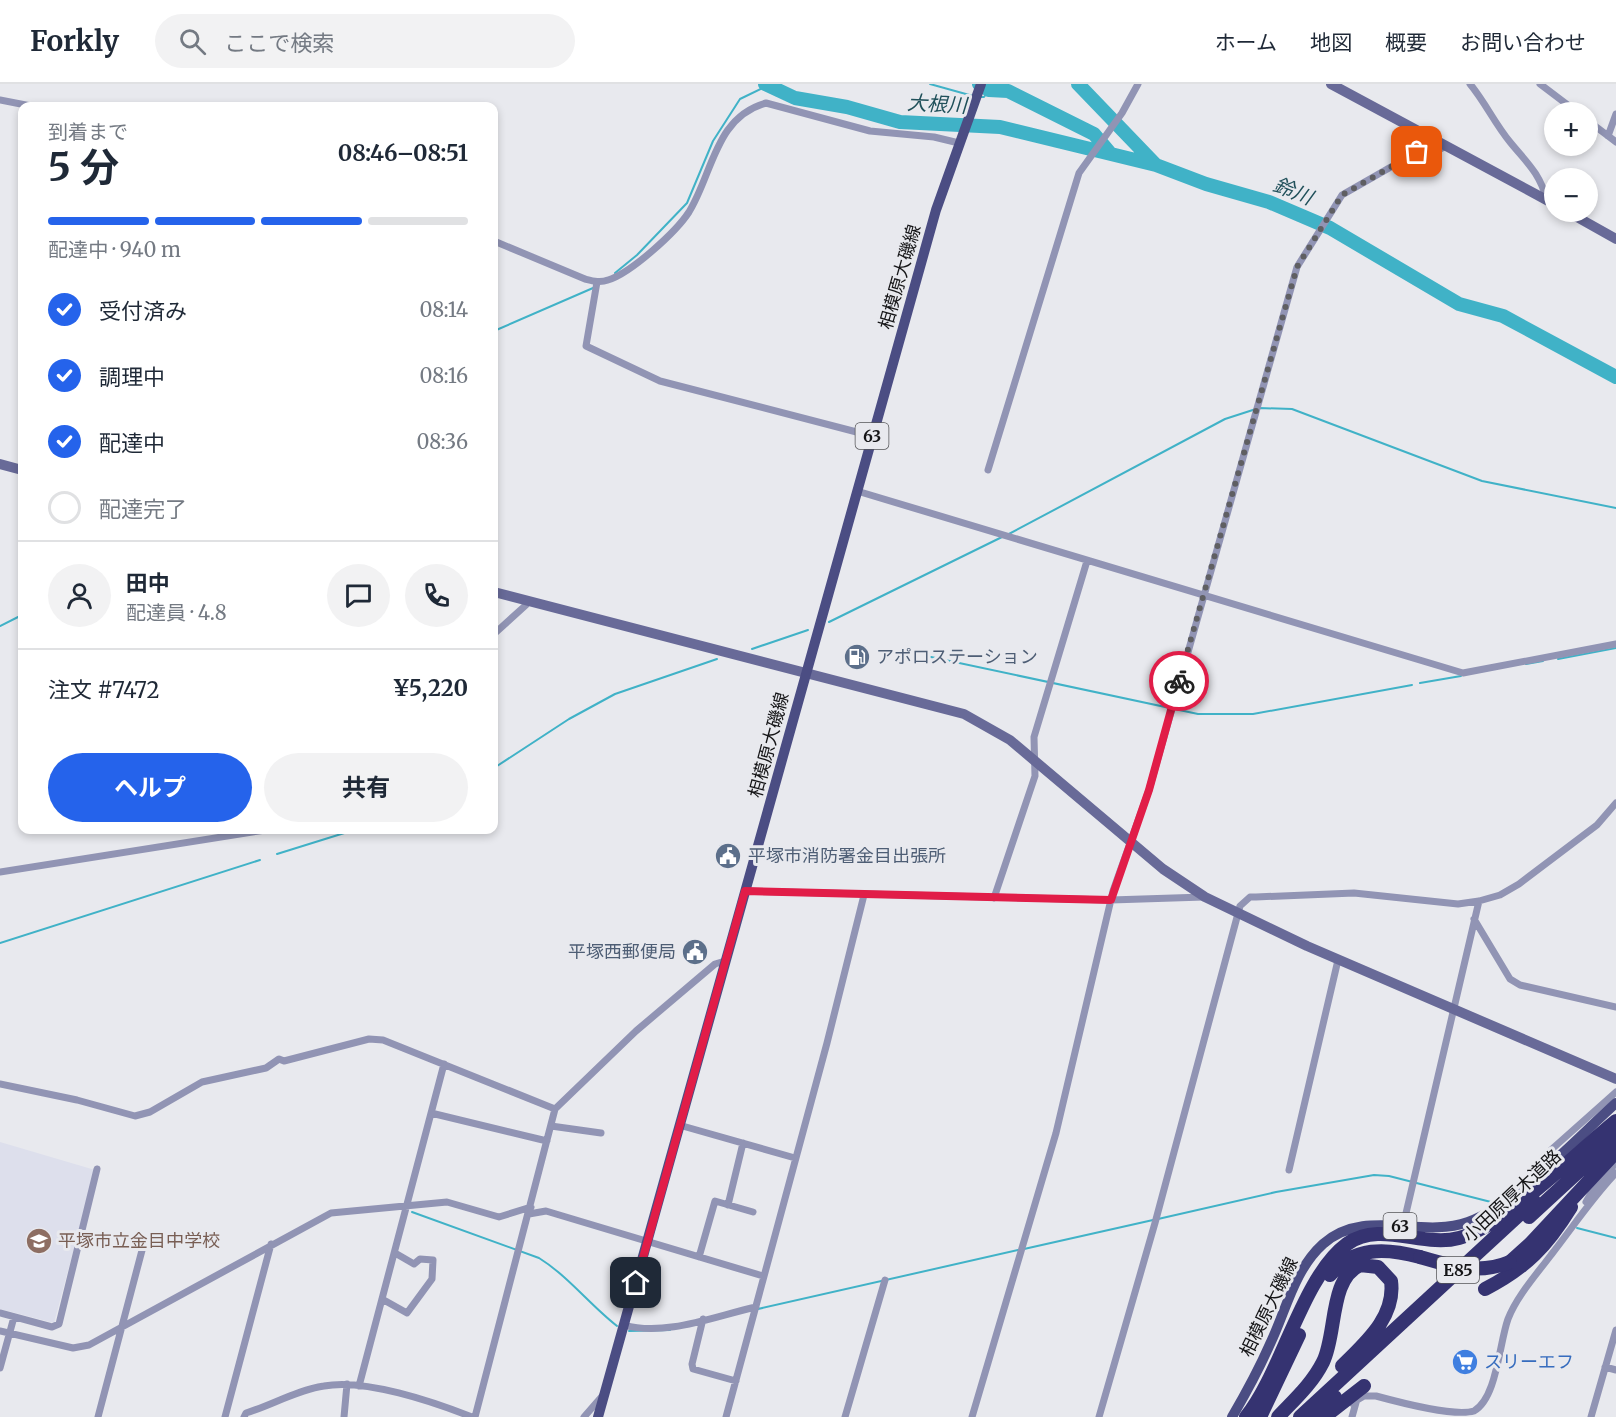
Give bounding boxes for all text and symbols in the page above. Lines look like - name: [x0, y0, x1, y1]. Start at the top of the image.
- search box: [155, 14, 575, 68]
- text: Forkly: [30, 23, 119, 59]
- icon: search: [176, 25, 209, 58]
- text: ここで検索: [224, 29, 334, 57]
- text: ホーム: [1215, 29, 1277, 56]
- text: 地図: [1310, 29, 1352, 56]
- text: 概要: [1385, 29, 1427, 56]
- text: お問い合わせ: [1460, 29, 1586, 56]
- water label: 大根川: [906, 89, 970, 118]
- map controls: [1544, 102, 1598, 222]
- button: +: [1544, 102, 1598, 156]
- text: 到着まで: [48, 119, 128, 144]
- pin: [1391, 126, 1442, 177]
- icon: bag: [1400, 135, 1433, 168]
- text: 08:46–08:51: [338, 139, 468, 167]
- text: 5 分: [48, 143, 119, 192]
- button: −: [1544, 168, 1598, 222]
- water label: 鈴川: [1270, 171, 1318, 210]
- street label: 相模原大磯線: [874, 222, 925, 332]
- text: 配達中 · 940 m: [48, 237, 181, 262]
- icon: check: [48, 293, 81, 326]
- text: 受付済み: [99, 297, 187, 325]
- text: 08:14: [420, 297, 468, 322]
- icon: check: [48, 359, 81, 392]
- text: 調理中: [99, 363, 165, 391]
- text: 08:16: [419, 363, 468, 388]
- road number: 63: [856, 423, 888, 449]
- icon: check: [48, 425, 81, 458]
- text: 配達中: [99, 429, 165, 457]
- text: 08:36: [416, 429, 468, 454]
- text: 配達完了: [99, 495, 187, 523]
- button: person: [48, 564, 111, 627]
- button: chat: [327, 564, 390, 627]
- button: phone: [405, 564, 468, 627]
- text: 田中: [126, 569, 170, 597]
- text: 配達員 · 4.8: [126, 600, 227, 625]
- fuel station icon: アポロステーション: [842, 642, 872, 672]
- place label: アポロステーション: [876, 645, 1038, 668]
- courier: [1149, 651, 1209, 711]
- icon: bike: [1163, 665, 1196, 698]
- text: ¥5,220: [392, 674, 468, 702]
- text: 注文 #7472: [48, 676, 160, 704]
- street label: 相模原大磯線: [743, 690, 794, 800]
- button: ヘルプ: [48, 753, 252, 822]
- button: 共有: [264, 753, 468, 822]
- public building icon: 平塚市消防署金目出張所: [713, 841, 743, 871]
- place label: 平塚市消防署金目出張所: [748, 844, 946, 867]
- public building icon: 平塚西郵便局: [680, 937, 710, 967]
- place label: 平塚西郵便局: [568, 940, 676, 963]
- street label: 小田原厚木道路: [1458, 1144, 1566, 1247]
- road number: 63: [1384, 1213, 1416, 1239]
- school or university icon: 平塚市立金目中学校: [24, 1226, 54, 1256]
- place label: 平塚市立金目中学校: [58, 1229, 220, 1252]
- street label: 相模原大磯線: [1235, 1253, 1303, 1360]
- pin: [610, 1257, 661, 1308]
- road number: E85: [1437, 1257, 1479, 1283]
- icon: home: [619, 1266, 652, 1299]
- supermarket icon: スリーエフ: [1450, 1347, 1480, 1377]
- place label: スリーエフ: [1484, 1350, 1574, 1373]

